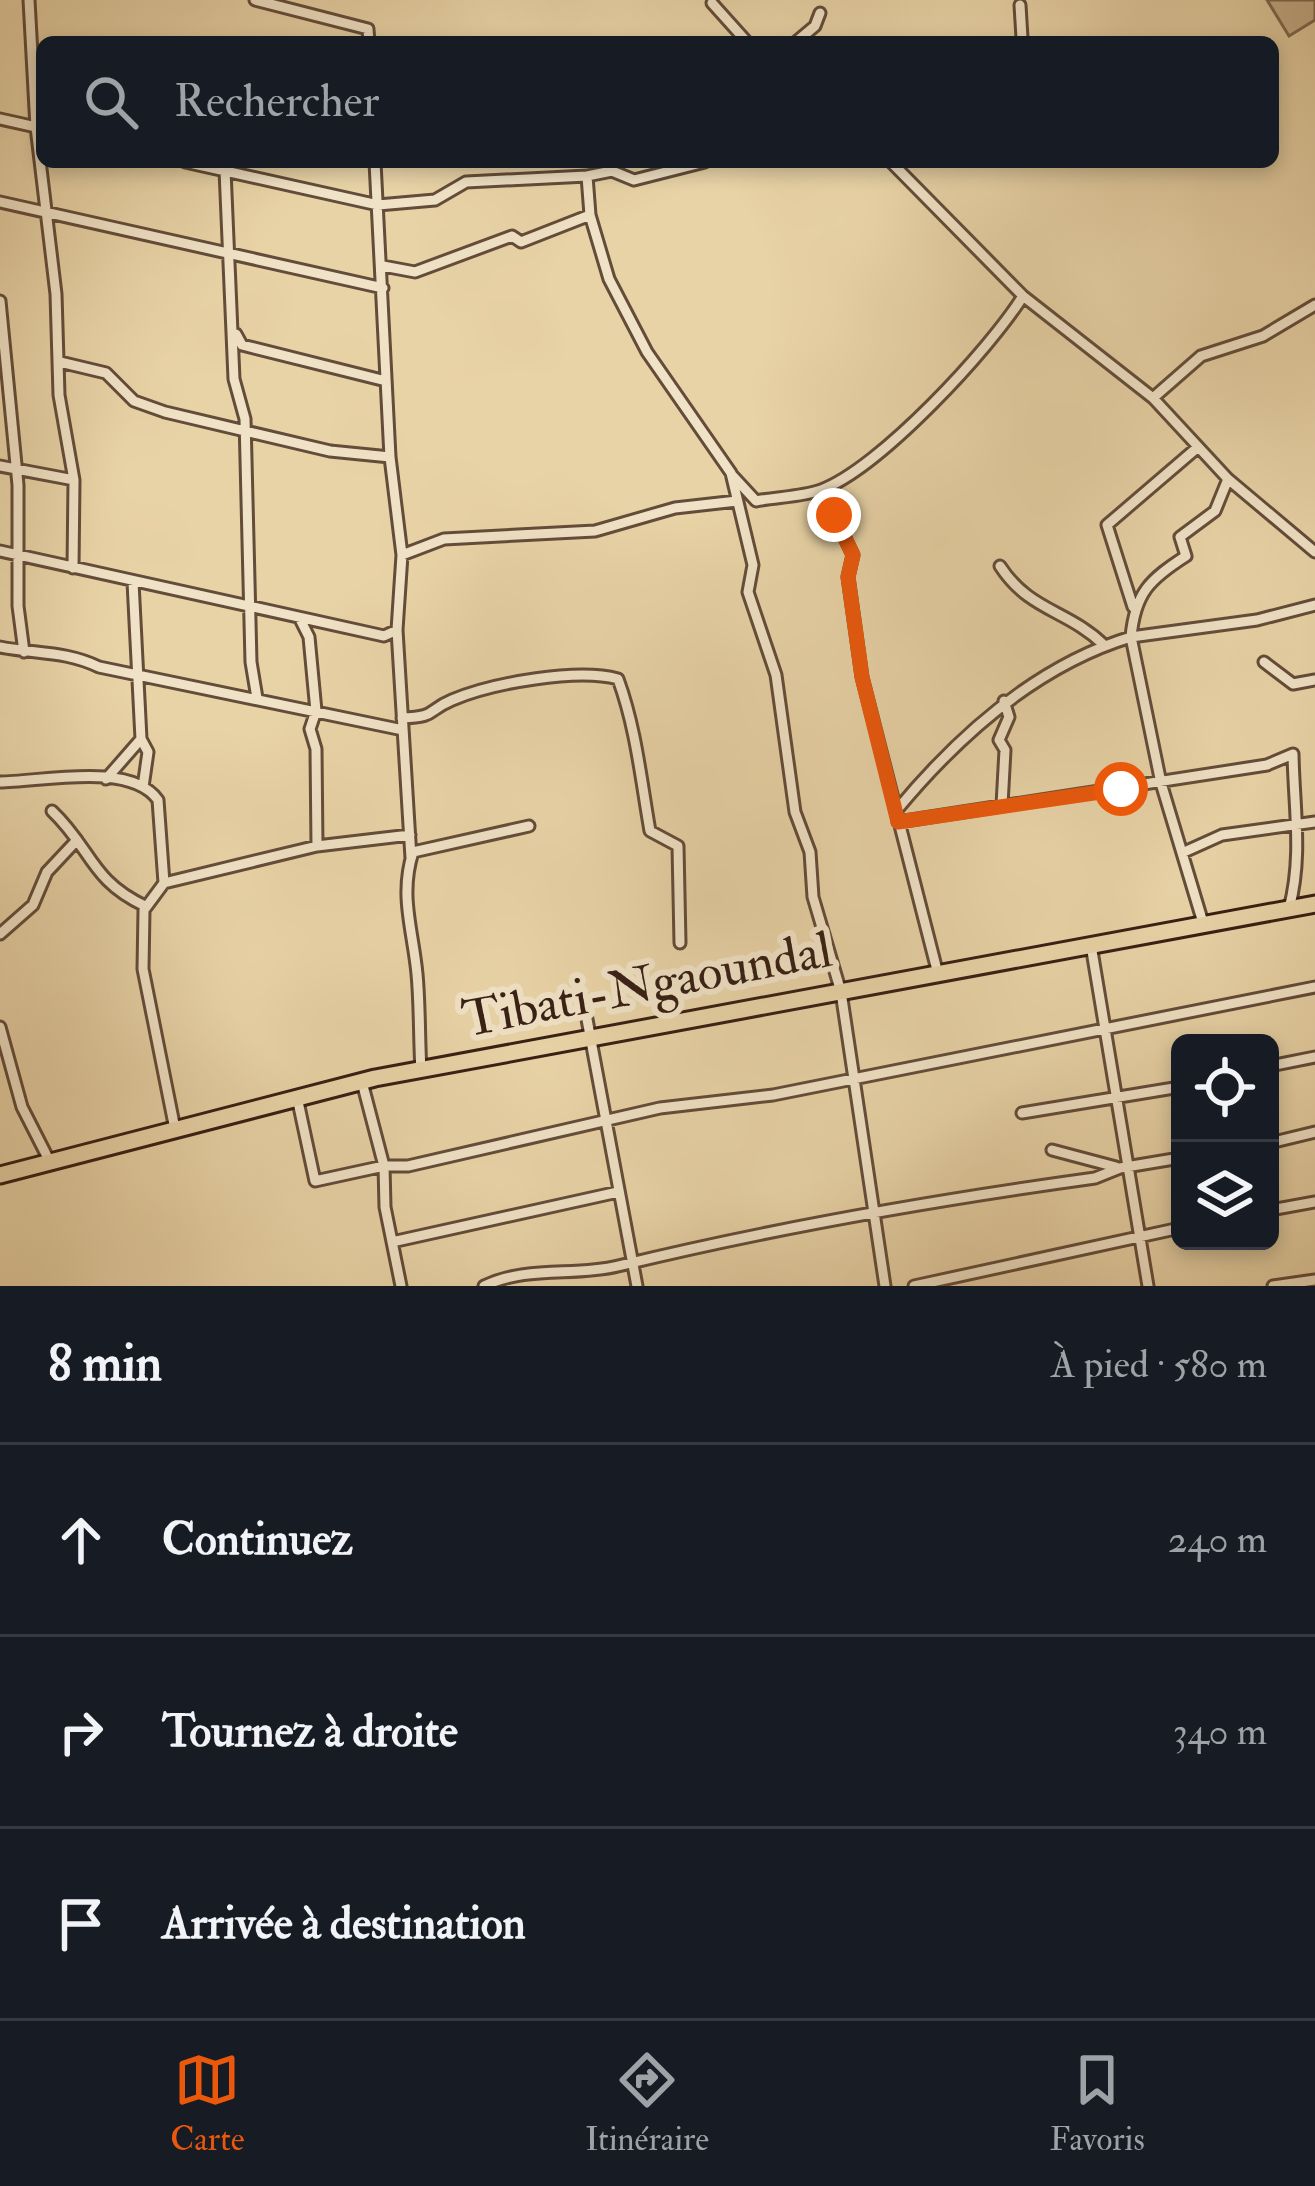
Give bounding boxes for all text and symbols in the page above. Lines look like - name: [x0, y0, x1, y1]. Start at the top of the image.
- search box: [36, 36, 1279, 168]
- icon: search: [78, 69, 144, 135]
- text: Rechercher: [174, 74, 379, 130]
- route end: [807, 488, 861, 542]
- route start: [1094, 762, 1148, 816]
- street label: Tibati-Ngaoundal: [457, 918, 837, 1052]
- map controls: [1171, 1034, 1279, 1250]
- button: locate: [1171, 1034, 1279, 1142]
- button: layers: [1171, 1142, 1279, 1250]
- text: 8 min: [48, 1332, 162, 1396]
- text: À pied · 580 m: [1051, 1340, 1267, 1389]
- icon: ahead: [48, 1507, 114, 1573]
- text: Continuez: [162, 1512, 353, 1568]
- text: 240 m: [1168, 1515, 1267, 1564]
- icon: right: [48, 1699, 114, 1765]
- text: Tournez à droite: [162, 1704, 458, 1760]
- text: 340 m: [1173, 1707, 1267, 1756]
- icon: arrive: [48, 1891, 114, 1957]
- text: Arrivée à destination: [162, 1896, 526, 1952]
- tab: Carte: [170, 2047, 245, 2160]
- tab: Itinéraire: [585, 2047, 709, 2160]
- tab: Favoris: [1050, 2047, 1145, 2160]

